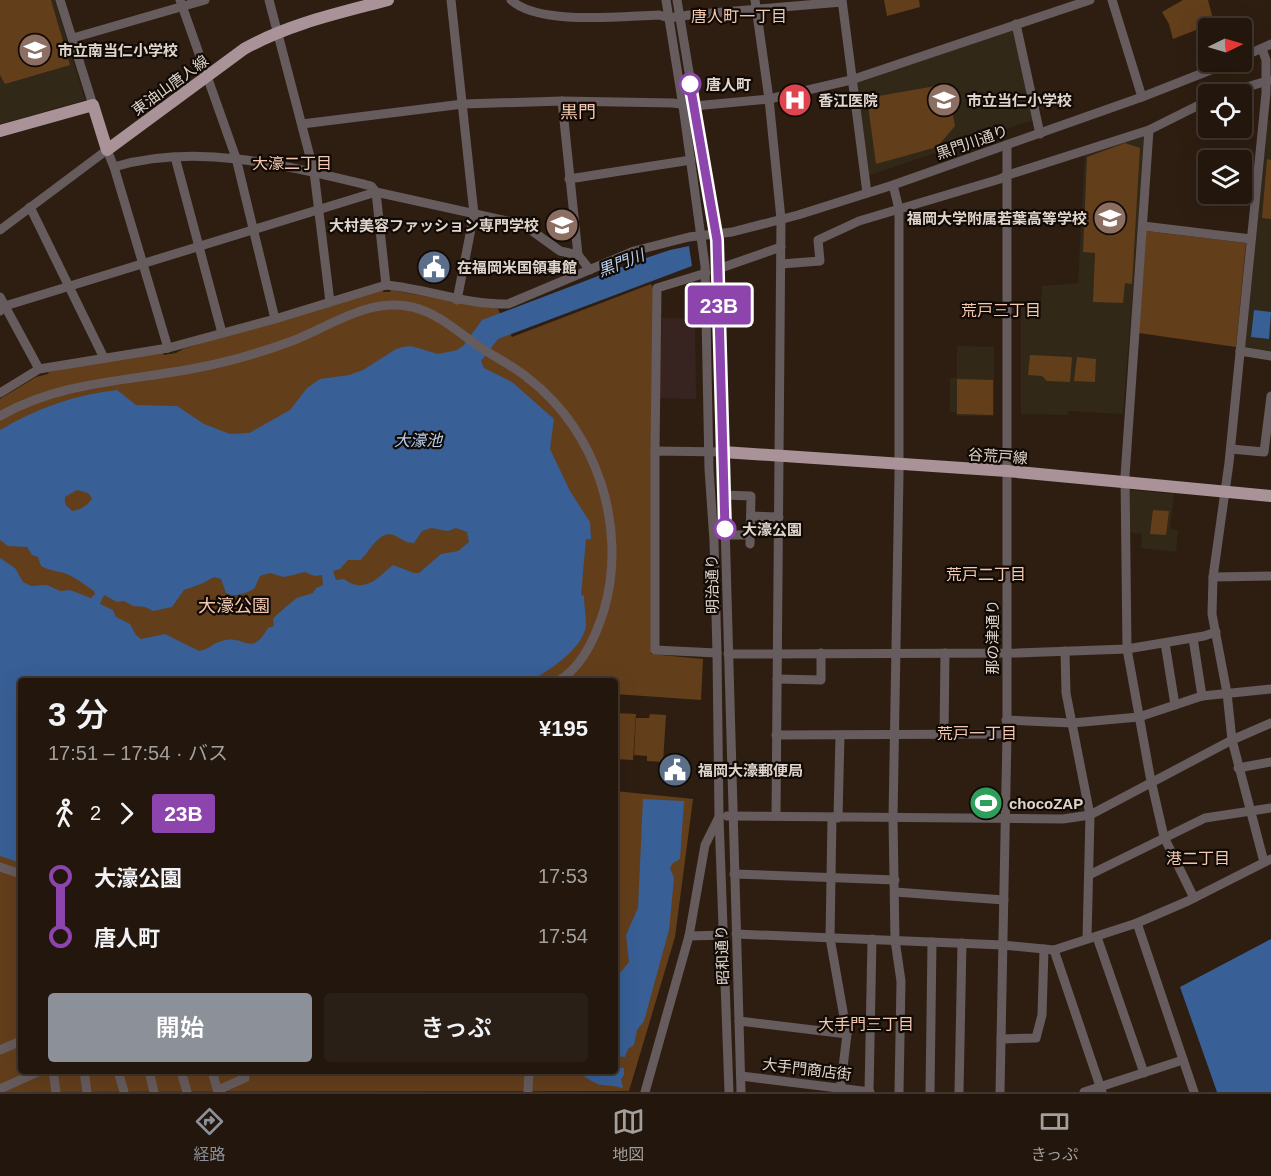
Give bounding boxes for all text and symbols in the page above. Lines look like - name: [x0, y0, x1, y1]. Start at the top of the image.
- district label: 唐人町一丁目: [691, 8, 787, 25]
- north arrow: [1198, 18, 1252, 72]
- map controls: [1198, 18, 1252, 204]
- school or university icon: 市立南当仁小学校: [17, 32, 53, 68]
- place label: 市立南当仁小学校: [58, 42, 178, 59]
- street label: 東油山唐人線: [129, 52, 211, 118]
- marker: 唐人町: [679, 73, 701, 95]
- place label: 唐人町: [706, 76, 751, 93]
- hospital icon: 香江医院: [777, 82, 813, 118]
- school or university icon: 市立当仁小学校: [926, 82, 962, 118]
- button: locate: [1198, 84, 1252, 138]
- place label: 香江医院: [818, 92, 878, 109]
- place label: 市立当仁小学校: [967, 92, 1072, 109]
- district label: 黒門: [560, 102, 596, 122]
- street label: 黒門川通り: [934, 122, 1010, 162]
- button: layers: [1198, 150, 1252, 204]
- district label: 大濠二丁目: [252, 155, 332, 172]
- school or university icon: 福岡大学附属若葉高等学校: [1092, 200, 1128, 236]
- school or university icon: 大村美容ファッション専門学校: [544, 207, 580, 243]
- place label: 福岡大学附属若葉高等学校: [906, 210, 1087, 227]
- place label: 大村美容ファッション専門学校: [329, 217, 539, 234]
- water label: 黒門川: [596, 246, 648, 280]
- public building icon: 在福岡米国領事館: [416, 249, 452, 285]
- place label: 在福岡米国領事館: [457, 259, 577, 276]
- line badge: 23B: [684, 286, 754, 324]
- text: 23B: [700, 294, 738, 317]
- district label: 荒戸三丁目: [961, 302, 1041, 319]
- water label: 大濠池: [394, 432, 444, 449]
- street label: 谷荒戸線: [967, 445, 1029, 467]
- marker: 大濠公園: [714, 518, 736, 540]
- place label: 大濠公園: [742, 521, 802, 538]
- street label: 明治通り: [703, 554, 721, 614]
- district label: 荒戸二丁目: [946, 566, 1026, 583]
- district label: 大濠公園: [198, 596, 270, 616]
- street label: 那の津通り: [984, 599, 1001, 675]
- text: 3 分: [48, 696, 109, 733]
- text: ¥195: [539, 716, 588, 741]
- district label: 荒戸一丁目: [937, 725, 1017, 742]
- text: 17:51 – 17:54 · バス: [48, 742, 228, 764]
- public building icon: 福岡大濠郵便局: [657, 752, 693, 788]
- place label: 福岡大濠郵便局: [697, 762, 803, 779]
- sports icon: chocoZAP: [968, 785, 1004, 821]
- place label: chocoZAP: [1009, 795, 1083, 812]
- icon: walk: [48, 797, 81, 830]
- icon: forward: [110, 797, 143, 830]
- text: 2: [90, 802, 101, 824]
- text: 23B: [164, 802, 203, 825]
- district label: 港二丁目: [1166, 850, 1230, 867]
- text: 17:53: [538, 865, 588, 887]
- text: 大濠公園: [94, 866, 182, 891]
- text: 17:54: [538, 925, 588, 947]
- street label: 昭和通り: [712, 925, 732, 985]
- text: 唐人町: [94, 926, 160, 951]
- button: 開始: [48, 993, 312, 1062]
- button: きっぷ: [324, 993, 588, 1062]
- district label: 大手門三丁目: [818, 1016, 914, 1033]
- street label: 大手門商店街: [761, 1055, 853, 1083]
- tab: 経路: [193, 1105, 226, 1165]
- tab: 地図: [612, 1105, 645, 1165]
- tab: きっぷ: [1031, 1105, 1078, 1165]

